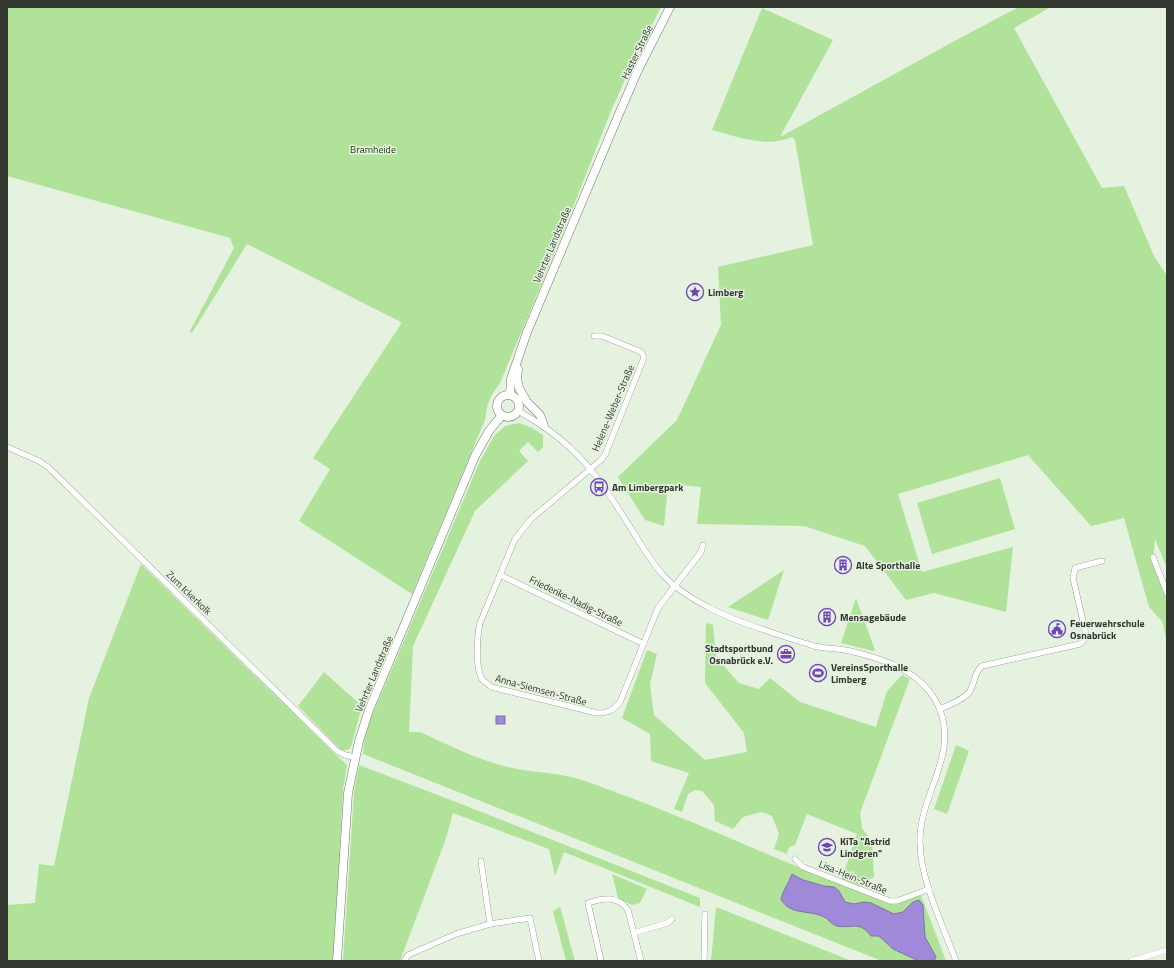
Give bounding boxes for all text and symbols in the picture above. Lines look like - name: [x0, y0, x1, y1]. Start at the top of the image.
- street label: Haster Straße: [617, 22, 657, 82]
- park label: Bramheide: [350, 142, 396, 157]
- street label: Vehrter Landstraße: [529, 205, 575, 285]
- place icon: Limberg: [685, 282, 705, 302]
- place label: Limberg: [708, 285, 744, 300]
- street label: Helene-Weber-Straße: [588, 362, 638, 454]
- bus stop icon: Am Limbergpark: [589, 477, 609, 497]
- place label: Am Limbergpark: [612, 480, 684, 495]
- building icon: Alte Sporthalle: [833, 555, 853, 575]
- place label: Alte Sporthalle: [856, 558, 920, 573]
- street label: Zum Ickerkolk: [163, 567, 215, 619]
- street label: Friederike-Nadig-Straße: [527, 572, 625, 630]
- building icon: Mensagebäude: [817, 607, 837, 627]
- place label: Mensagebäude: [840, 610, 906, 625]
- place label: Feuerwehrschule Osnabrück: [1070, 616, 1145, 643]
- public building icon: Feuerwehrschule Osnabrück: [1047, 619, 1067, 639]
- street label: Vehrter Landstraße: [351, 634, 397, 714]
- place label: Stadtsportbund Osnabrück e.V.: [705, 641, 773, 668]
- office icon: Stadtsportbund Osnabrück e.V.: [776, 644, 796, 664]
- place label: VereinsSporthalle Limberg: [831, 660, 908, 687]
- sports icon: VereinsSporthalle Limberg: [808, 663, 828, 683]
- street label: Anna-Siemsen-Straße: [494, 671, 588, 709]
- place label: KiTa "Astrid Lindgren": [840, 834, 890, 861]
- school or university icon: KiTa "Astrid Lindgren": [817, 837, 837, 857]
- street label: Lisa-Hein-Straße: [817, 856, 889, 898]

